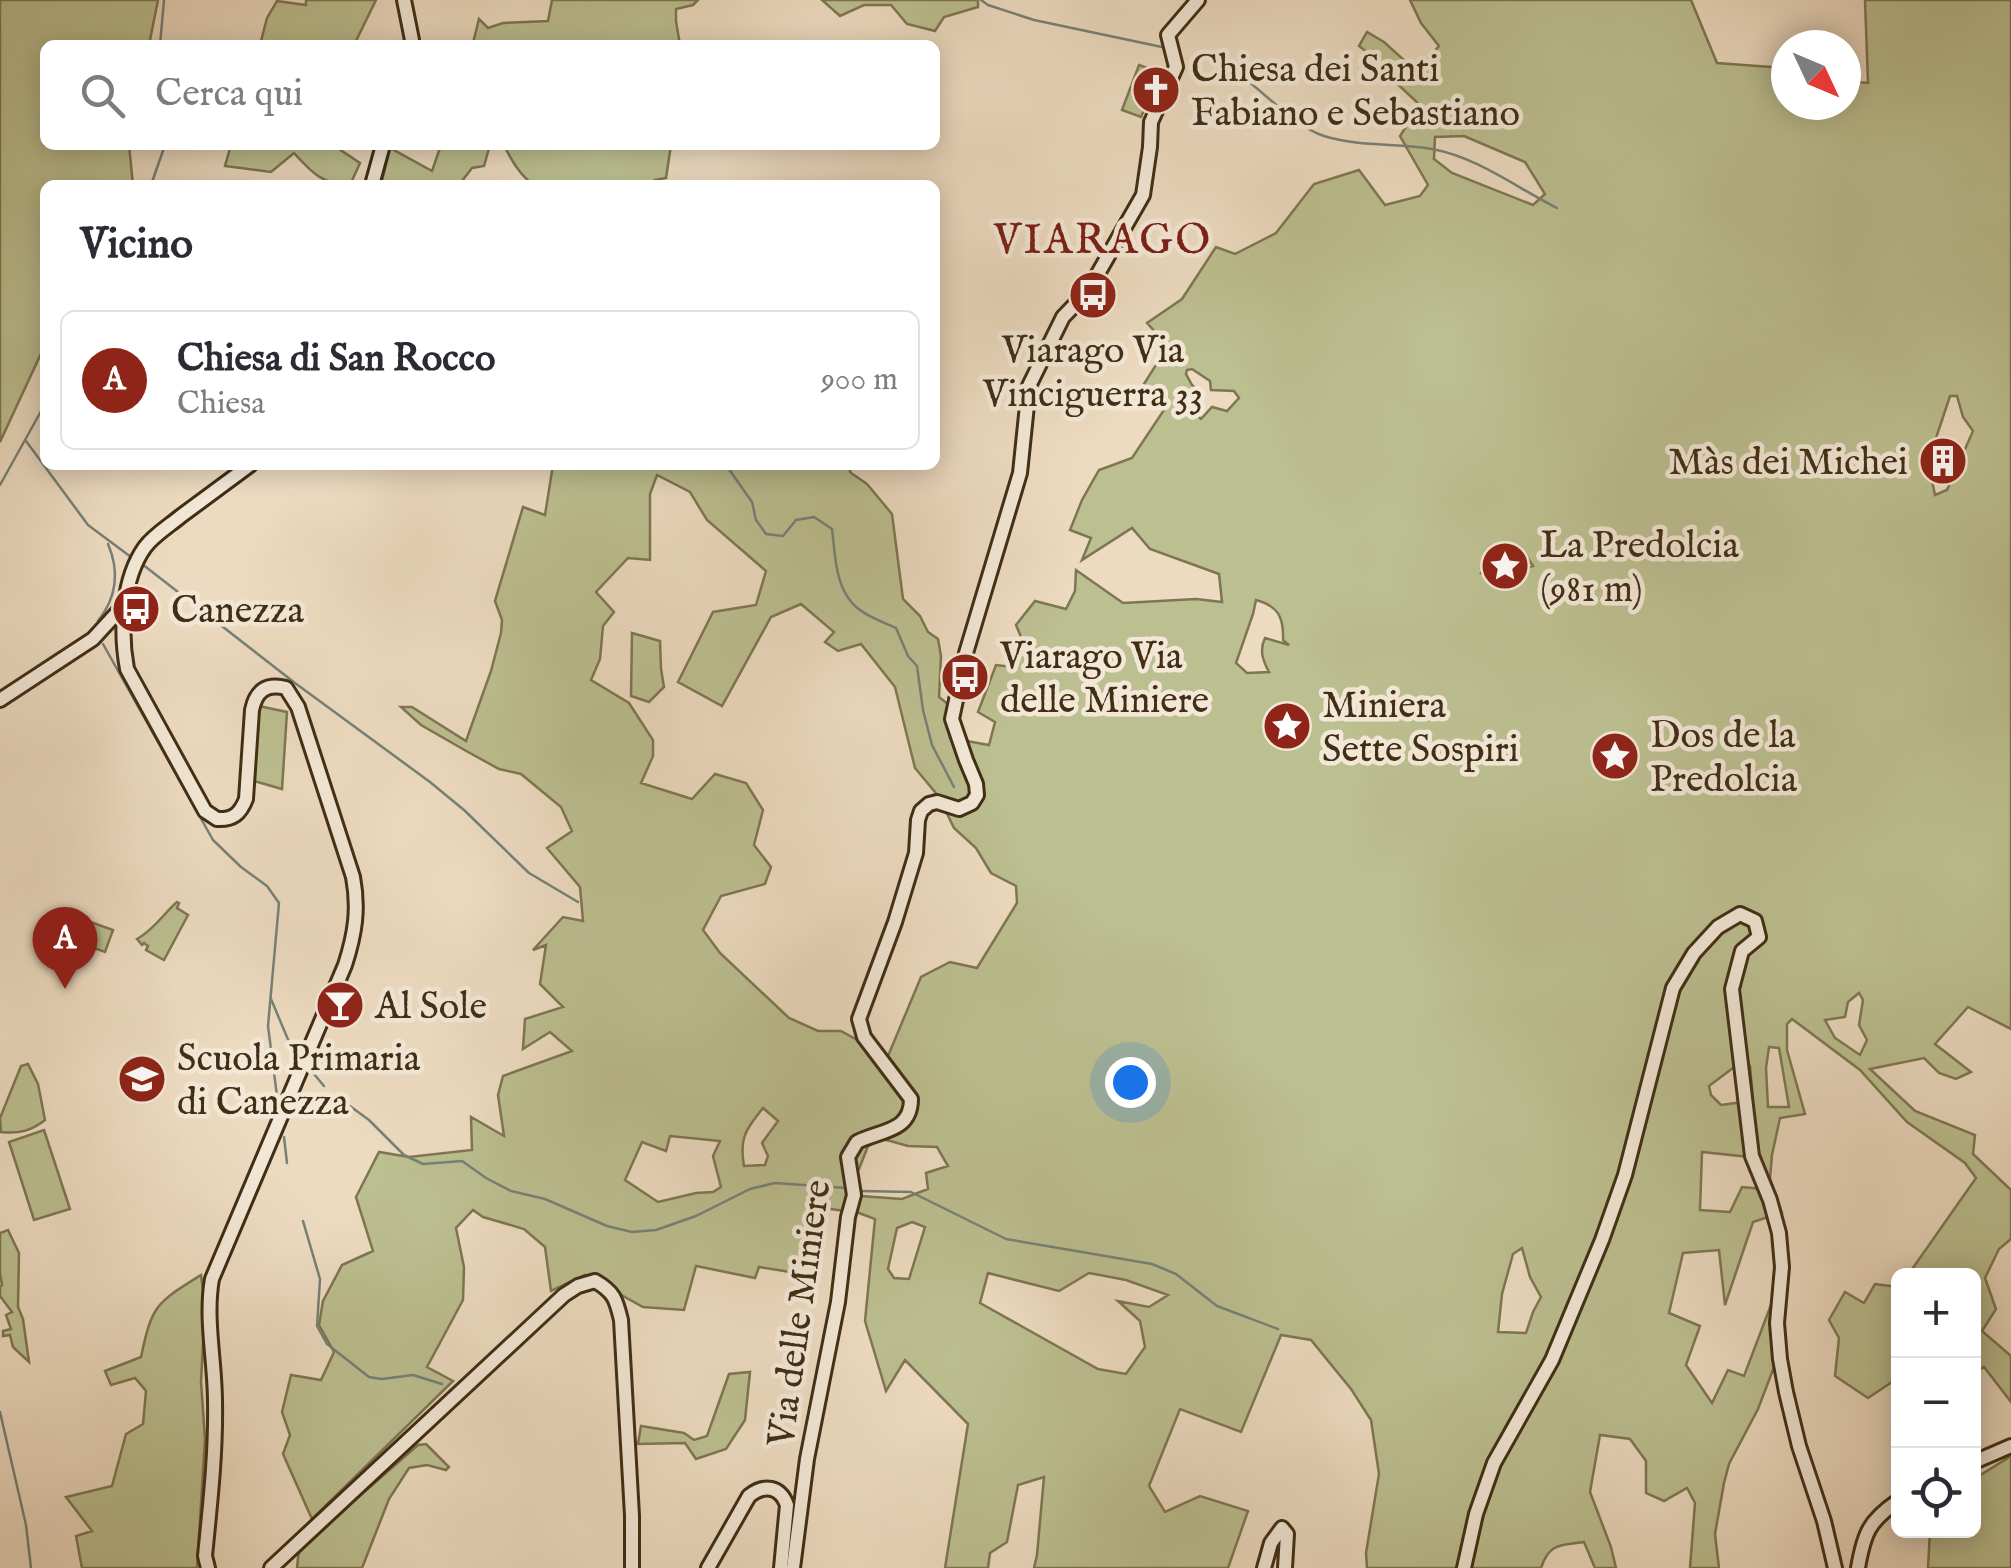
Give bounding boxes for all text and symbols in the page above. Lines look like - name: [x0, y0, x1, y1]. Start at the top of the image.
- north arrow: [1771, 30, 1861, 120]
- search box: [40, 40, 940, 150]
- place label: Chiesa dei Santi Fabiano e Sebastiano: [1191, 47, 1520, 139]
- church icon: Chiesa dei Santi Fabiano e Sebastiano: [1130, 64, 1182, 116]
- icon: search: [75, 68, 130, 123]
- text: Cerca qui: [155, 71, 303, 119]
- district label: VIARAGO: [992, 215, 1213, 268]
- text: Vicino: [80, 219, 193, 272]
- bus stop icon: Viarago Via Vinciguerra 33: [1067, 269, 1119, 321]
- place label: Viarago Via Vinciguerra 33: [982, 328, 1203, 420]
- text: Chiesa di San Rocco: [177, 336, 495, 384]
- text: A: [104, 360, 125, 401]
- text: 900 m: [821, 360, 898, 401]
- text: Chiesa: [177, 384, 265, 425]
- building icon: Màs dei Michei: [1917, 435, 1969, 487]
- place label: Màs dei Michei: [1668, 440, 1908, 488]
- place label: La Predolcia (981 m): [1540, 523, 1739, 615]
- place icon: La Predolcia (981 m): [1479, 540, 1531, 592]
- bus stop icon: Canezza: [110, 583, 162, 635]
- place label: Canezza: [171, 588, 304, 636]
- place label: Viarago Via delle Miniere: [999, 634, 1209, 726]
- bus stop icon: Viarago Via delle Miniere: [939, 651, 991, 703]
- place label: Miniera Sette Sospiri: [1322, 683, 1519, 775]
- place icon: Miniera Sette Sospiri: [1261, 700, 1313, 752]
- place label: Dos de la Predolcia: [1650, 713, 1798, 805]
- place icon: Dos de la Predolcia: [1589, 730, 1641, 782]
- pin: A: [32, 906, 98, 989]
- bar icon: Al Sole: [314, 979, 366, 1031]
- place label: Al Sole: [374, 984, 487, 1032]
- place label: Scuola Primaria di Canezza: [177, 1036, 421, 1128]
- school or university icon: Scuola Primaria di Canezza: [116, 1053, 168, 1105]
- your location: [1105, 1057, 1156, 1108]
- street label: Via delle Miniere: [758, 1177, 843, 1451]
- map controls: [1891, 1268, 1981, 1538]
- button: +: [1891, 1268, 1981, 1358]
- button: −: [1891, 1358, 1981, 1448]
- button: locate: [1891, 1448, 1981, 1538]

